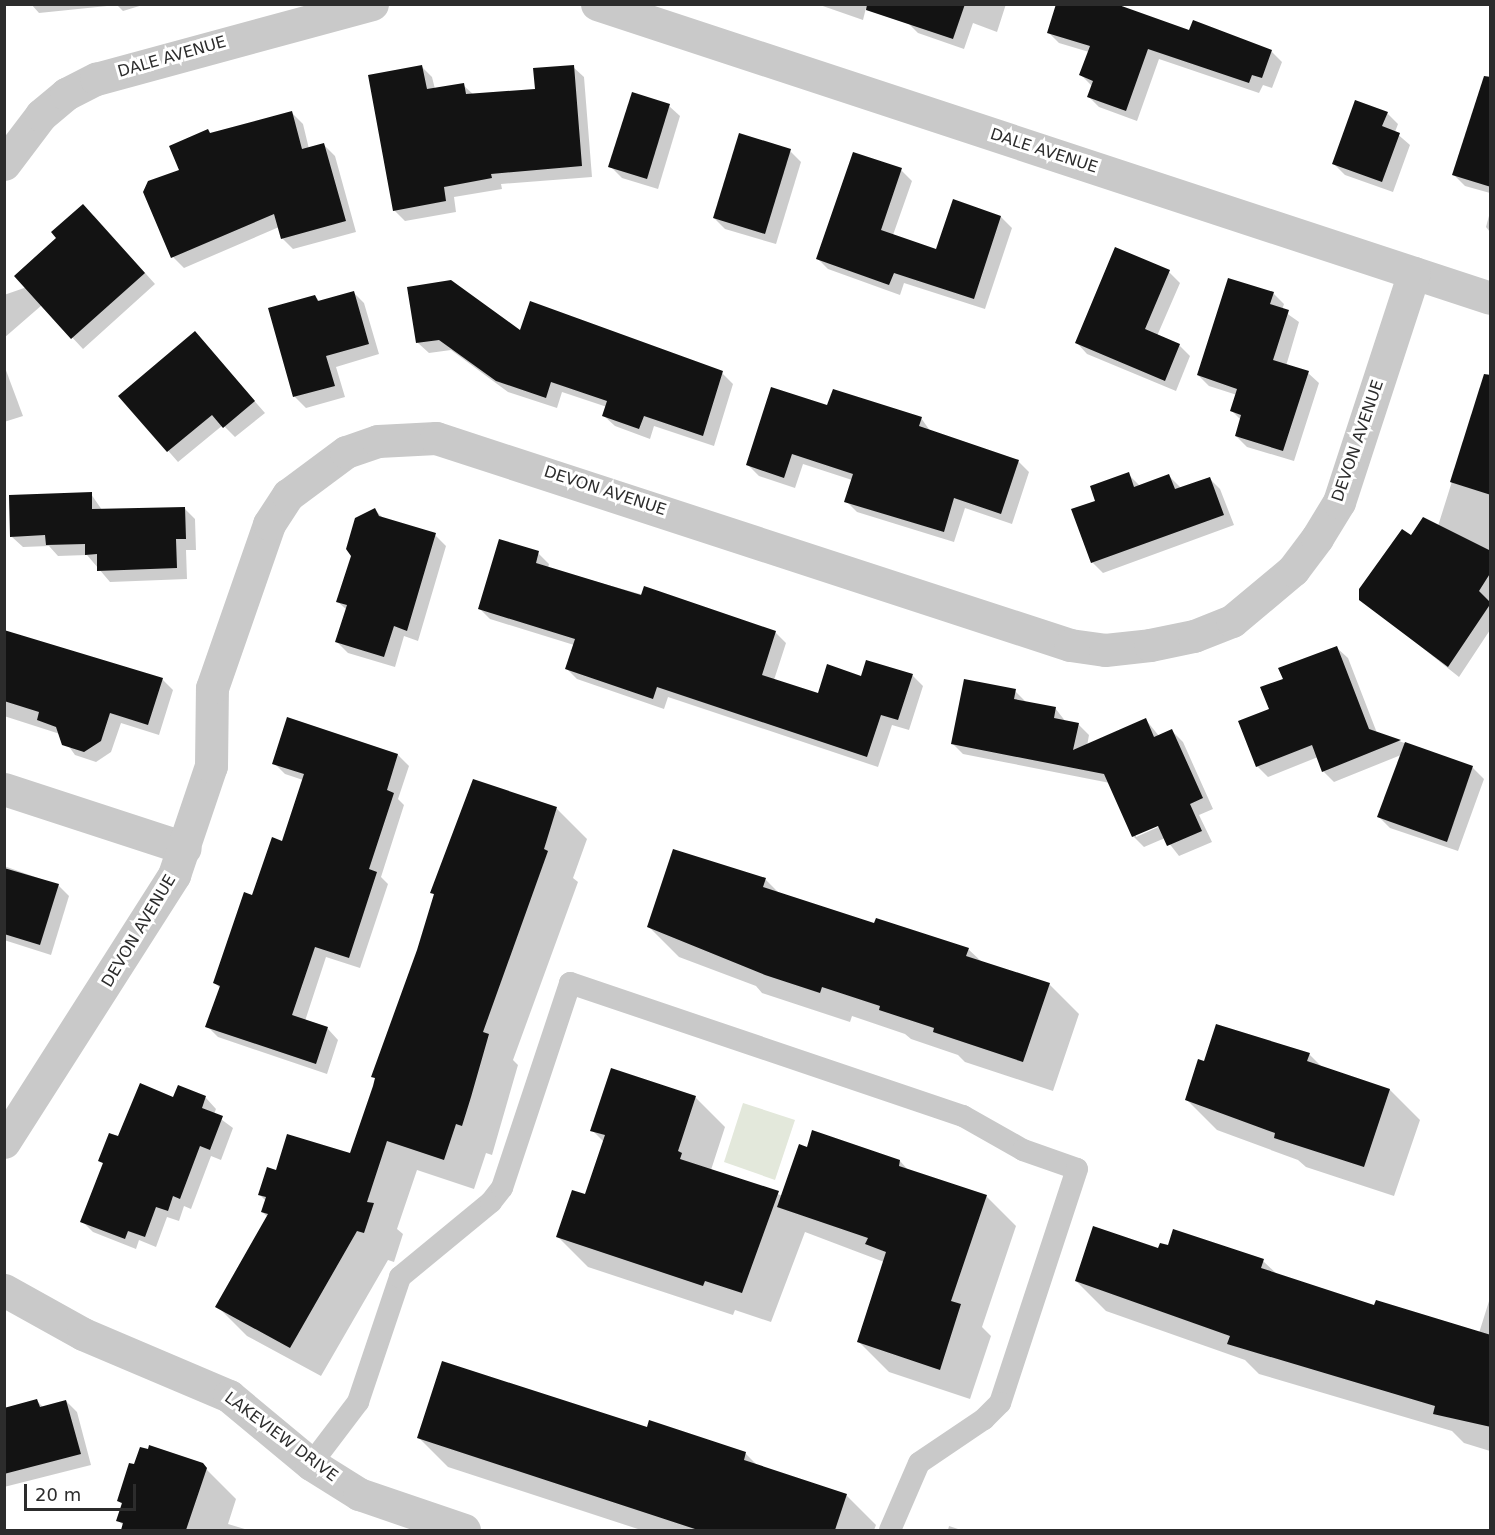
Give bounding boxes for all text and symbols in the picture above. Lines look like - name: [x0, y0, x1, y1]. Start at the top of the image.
- street label: DALE AVENUE: [116, 32, 228, 82]
- street label: DALE AVENUE: [988, 125, 1100, 177]
- street label: DEVON AVENUE: [1328, 378, 1388, 504]
- street label: DEVON AVENUE: [541, 462, 669, 520]
- street label: DEVON AVENUE: [98, 871, 180, 991]
- street label: LAKEVIEW DRIVE: [221, 1388, 341, 1486]
- scale bar: [27, 1472, 140, 1510]
- text: 20 m: [35, 1484, 81, 1505]

